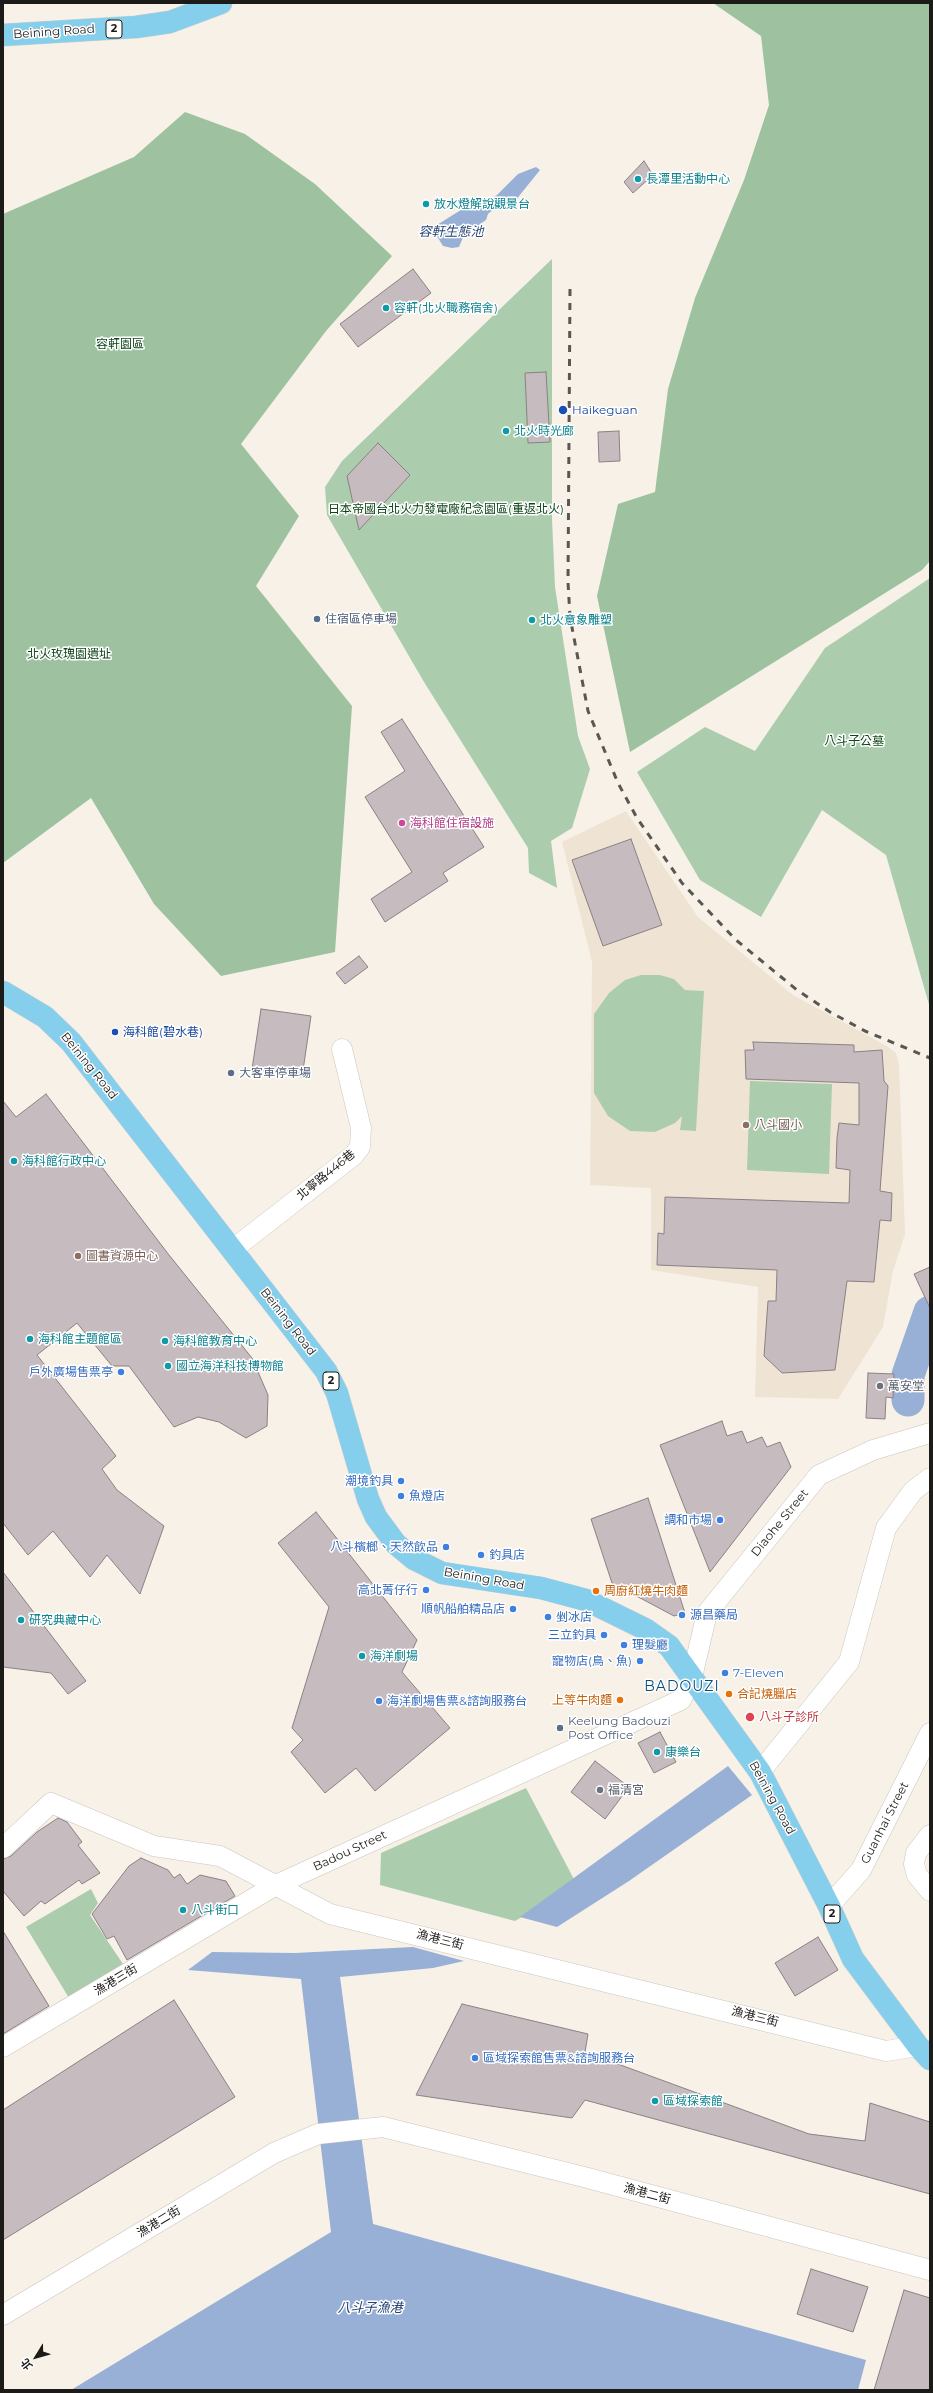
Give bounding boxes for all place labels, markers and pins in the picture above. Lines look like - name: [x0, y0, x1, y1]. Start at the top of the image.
- place label: 長潭里活動中心: [646, 172, 730, 186]
- marker: 長潭里活動中心: [633, 174, 643, 184]
- place label: 放水燈解說觀景台: [434, 197, 530, 211]
- marker: 放水燈解說觀景台: [421, 199, 431, 209]
- place label: 容軒(北火職務宿舍): [394, 301, 498, 315]
- marker: 容軒(北火職務宿舍): [381, 303, 391, 313]
- place label: Haikeguan: [572, 403, 638, 417]
- marker: Haikeguan: [557, 404, 569, 416]
- place label: 北火時光廊: [514, 424, 574, 438]
- marker: 北火時光廊: [501, 426, 511, 436]
- place label: 住宿區停車場: [325, 612, 397, 626]
- place label: 北火意象雕塑: [540, 613, 612, 627]
- marker: 住宿區停車場: [312, 614, 322, 624]
- marker: 北火意象雕塑: [527, 615, 537, 625]
- place label: 海科館住宿設施: [410, 816, 494, 830]
- marker: 海科館住宿設施: [397, 818, 407, 828]
- place label: 海科館(碧水巷): [123, 1025, 203, 1039]
- marker: 海科館(碧水巷): [110, 1027, 120, 1037]
- place label: 大客車停車場: [239, 1066, 311, 1080]
- marker: 大客車停車場: [226, 1068, 236, 1078]
- place label: 八斗國小: [754, 1118, 802, 1132]
- marker: 八斗國小: [741, 1120, 751, 1130]
- place label: 海科館行政中心: [22, 1154, 106, 1168]
- marker: 海科館行政中心: [9, 1156, 19, 1166]
- place label: 圖書資源中心: [86, 1249, 158, 1263]
- marker: 圖書資源中心: [73, 1251, 83, 1261]
- place label: 海科館主題館區: [38, 1332, 122, 1346]
- marker: 海科館主題館區: [25, 1334, 35, 1344]
- place label: 海科館教育中心: [173, 1334, 257, 1348]
- marker: 海科館教育中心: [160, 1336, 170, 1346]
- place label: 國立海洋科技博物館: [176, 1359, 284, 1373]
- marker: 國立海洋科技博物館: [163, 1361, 173, 1371]
- place label: 戶外廣場售票亭: [29, 1365, 113, 1379]
- marker: 戶外廣場售票亭: [116, 1367, 126, 1377]
- place label: 萬安堂: [888, 1379, 924, 1393]
- marker: 萬安堂: [875, 1381, 885, 1391]
- place label: 潮境釣具: [345, 1474, 393, 1488]
- marker: 潮境釣具: [396, 1476, 406, 1486]
- place label: 魚燈店: [409, 1489, 445, 1503]
- marker: 魚燈店: [396, 1491, 406, 1501]
- place label: 調和市場: [664, 1513, 712, 1527]
- marker: 調和市場: [715, 1515, 725, 1525]
- place label: 八斗檳榔、天然飲品: [330, 1540, 438, 1554]
- marker: 八斗檳榔、天然飲品: [441, 1542, 451, 1552]
- place label: 釣具店: [489, 1548, 525, 1562]
- marker: 釣具店: [476, 1550, 486, 1560]
- place label: 高北菁仔行: [358, 1583, 418, 1597]
- place label: 周廚紅燒牛肉麵: [604, 1584, 688, 1598]
- marker: 高北菁仔行: [421, 1585, 431, 1595]
- marker: 周廚紅燒牛肉麵: [591, 1586, 601, 1596]
- place label: 順帆船舶精品店: [421, 1602, 505, 1616]
- marker: 順帆船舶精品店: [508, 1604, 518, 1614]
- place label: 源昌藥局: [690, 1608, 738, 1622]
- place label: 剉冰店: [556, 1610, 592, 1624]
- marker: 源昌藥局: [677, 1610, 687, 1620]
- marker: 剉冰店: [543, 1612, 553, 1622]
- place label: 研究典藏中心: [29, 1613, 101, 1627]
- marker: 研究典藏中心: [16, 1615, 26, 1625]
- place label: 三立釣具: [548, 1628, 596, 1642]
- marker: 三立釣具: [599, 1630, 609, 1640]
- place label: 理髮廳: [632, 1638, 668, 1652]
- marker: 理髮廳: [619, 1640, 629, 1650]
- place label: 海洋劇場: [370, 1649, 418, 1663]
- marker: 海洋劇場: [357, 1651, 367, 1661]
- place label: 寵物店(鳥、魚): [552, 1654, 632, 1668]
- marker: 寵物店(鳥、魚): [635, 1656, 645, 1666]
- place label: 7-Eleven: [733, 1666, 784, 1680]
- marker: 7-Eleven: [720, 1668, 730, 1678]
- place label: 合記燒臘店: [737, 1687, 797, 1701]
- marker: 合記燒臘店: [724, 1689, 734, 1699]
- place label: 上等牛肉麵: [552, 1693, 612, 1707]
- place label: 海洋劇場售票&諮詢服務台: [387, 1694, 527, 1708]
- marker: 上等牛肉麵: [615, 1695, 625, 1705]
- marker: 海洋劇場售票&諮詢服務台: [374, 1696, 384, 1706]
- place label: 八斗子診所: [759, 1710, 819, 1724]
- marker: 八斗子診所: [744, 1711, 756, 1723]
- place label: Keelung Badouzi Post Office: [568, 1714, 671, 1742]
- marker: Keelung Badouzi Post Office: [555, 1723, 565, 1733]
- place label: 康樂台: [665, 1745, 701, 1759]
- marker: 康樂台: [652, 1747, 662, 1757]
- place label: 福清宮: [608, 1783, 644, 1797]
- marker: 福清宮: [595, 1785, 605, 1795]
- place label: 八斗街口: [191, 1903, 239, 1917]
- marker: 八斗街口: [178, 1905, 188, 1915]
- place label: 區域探索館售票&諮詢服務台: [483, 2051, 635, 2065]
- marker: 區域探索館售票&諮詢服務台: [470, 2053, 480, 2063]
- place label: 區域探索館: [663, 2094, 723, 2108]
- marker: 區域探索館: [650, 2096, 660, 2106]

